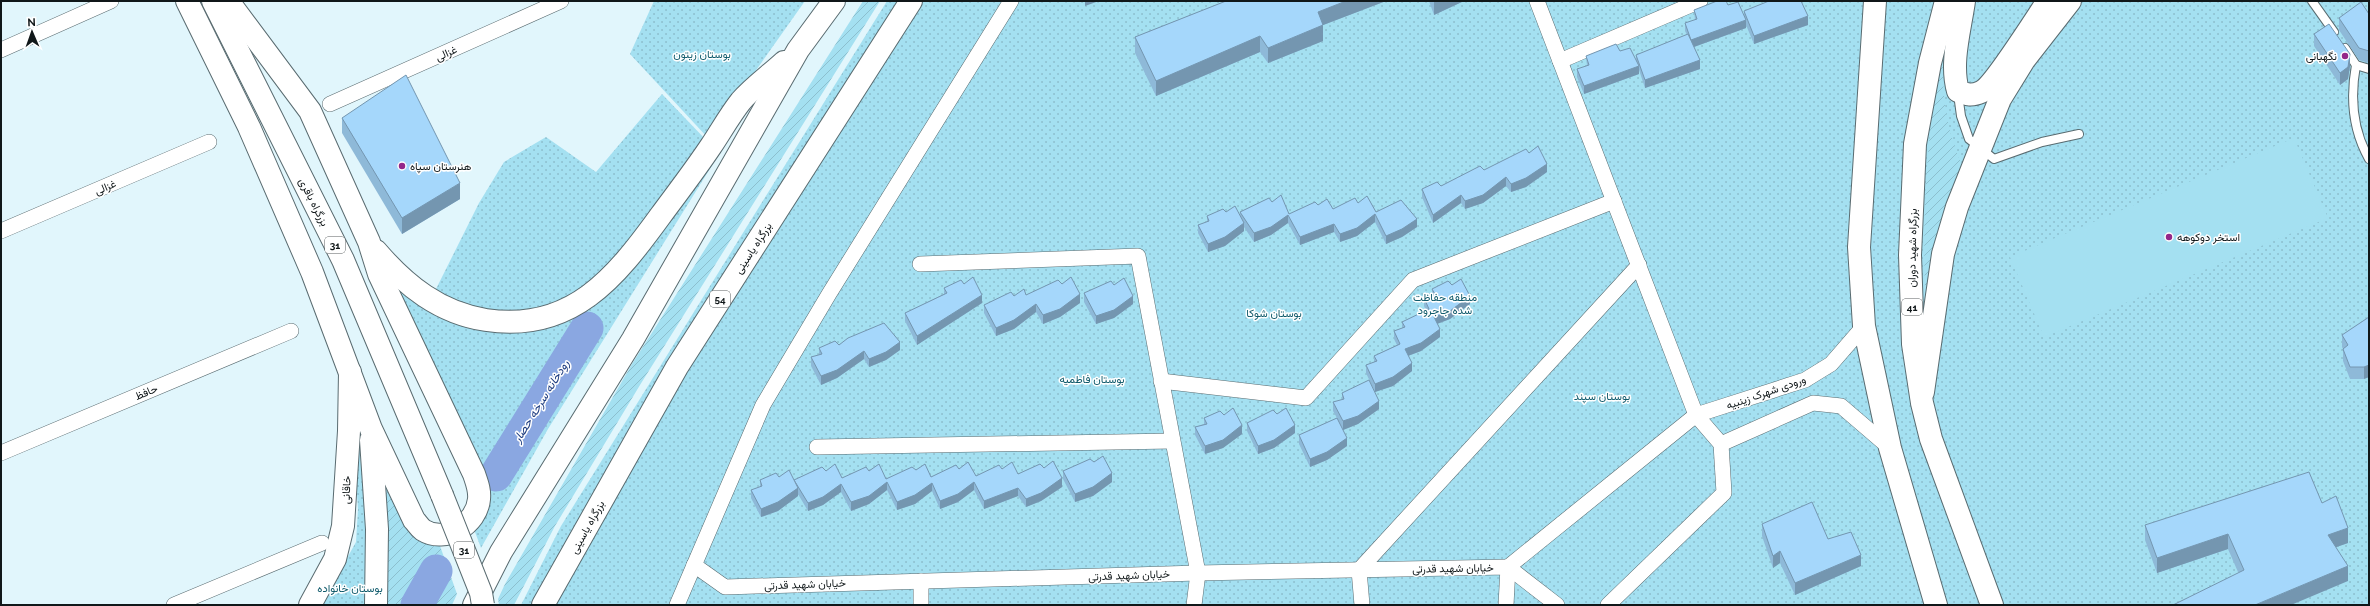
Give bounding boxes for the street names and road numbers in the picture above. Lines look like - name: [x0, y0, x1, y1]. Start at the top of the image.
- street label: غزالی: [433, 43, 459, 64]
- street label: بزرگراه باقری: [296, 176, 331, 228]
- street label: غزالی: [92, 177, 118, 198]
- street label: بزرگراه شهید دوران: [1905, 208, 1920, 288]
- street label: بزرگراه یاسینی: [732, 220, 775, 276]
- road number: 31: [325, 237, 345, 253]
- road number: 54: [710, 291, 730, 307]
- road number: 41: [1902, 299, 1922, 315]
- street label: ورودی شهرک زینبیه: [1725, 373, 1808, 412]
- street label: حافظ: [133, 382, 160, 403]
- street label: خاقانی: [340, 476, 353, 504]
- street label: بزرگراه یاسینی: [568, 498, 607, 556]
- road number: 31: [454, 542, 474, 558]
- street label: خیابان شهید قدرتی: [1412, 561, 1494, 576]
- street label: خیابان شهید قدرتی: [1088, 568, 1170, 583]
- street label: خیابان شهید قدرتی: [764, 577, 846, 592]

